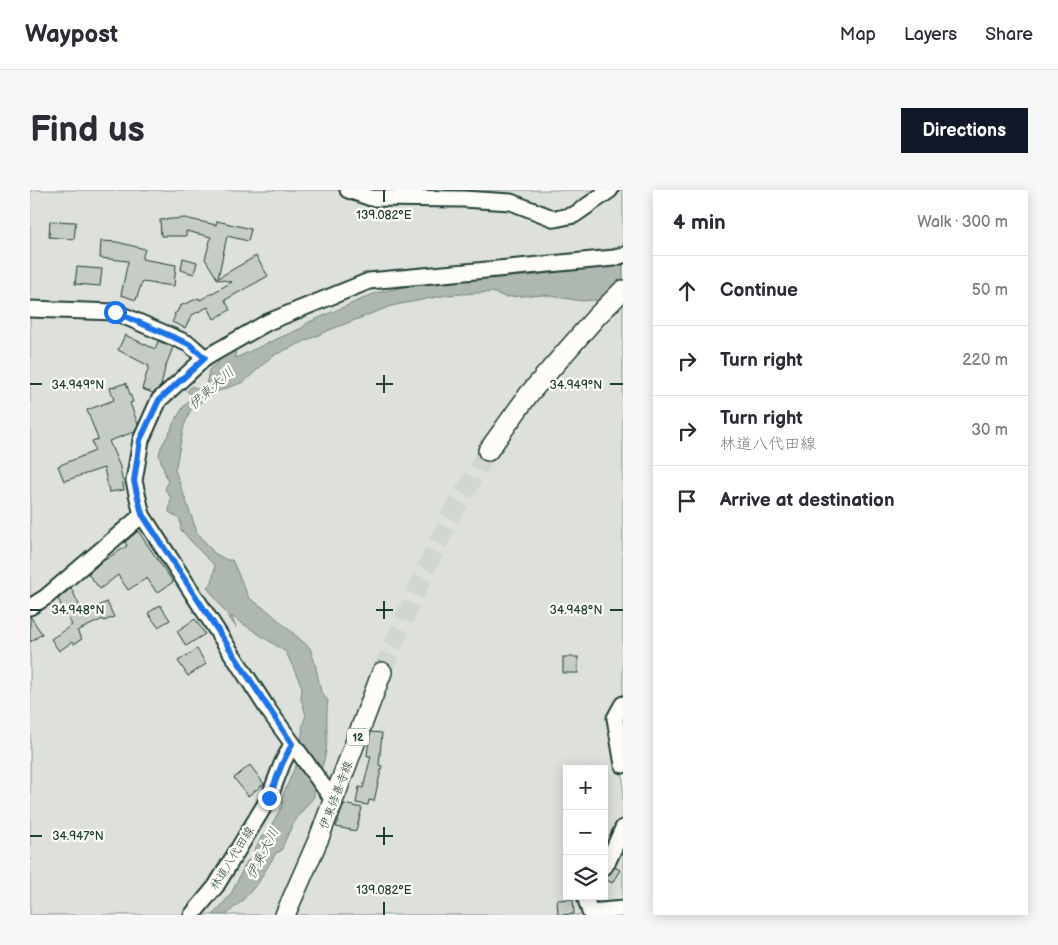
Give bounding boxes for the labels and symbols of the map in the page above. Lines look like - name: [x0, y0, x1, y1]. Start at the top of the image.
- text: 139.082°E: [356, 208, 412, 223]
- route start: [104, 301, 127, 324]
- water label: 伊東大川: [185, 363, 238, 413]
- text: 34.949°N: [52, 378, 104, 393]
- text: 34.949°N: [550, 378, 602, 393]
- text: 34.948°N: [52, 603, 104, 618]
- text: 34.948°N: [550, 603, 602, 618]
- road number: 12: [347, 728, 369, 746]
- street label: 伊東修善寺線: [317, 759, 356, 831]
- route end: [258, 787, 281, 810]
- street label: 林道八代田線: [207, 824, 258, 893]
- water label: 伊東大川: [242, 824, 283, 882]
- text: 34.947°N: [52, 829, 104, 844]
- text: 139.082°E: [356, 883, 412, 898]

